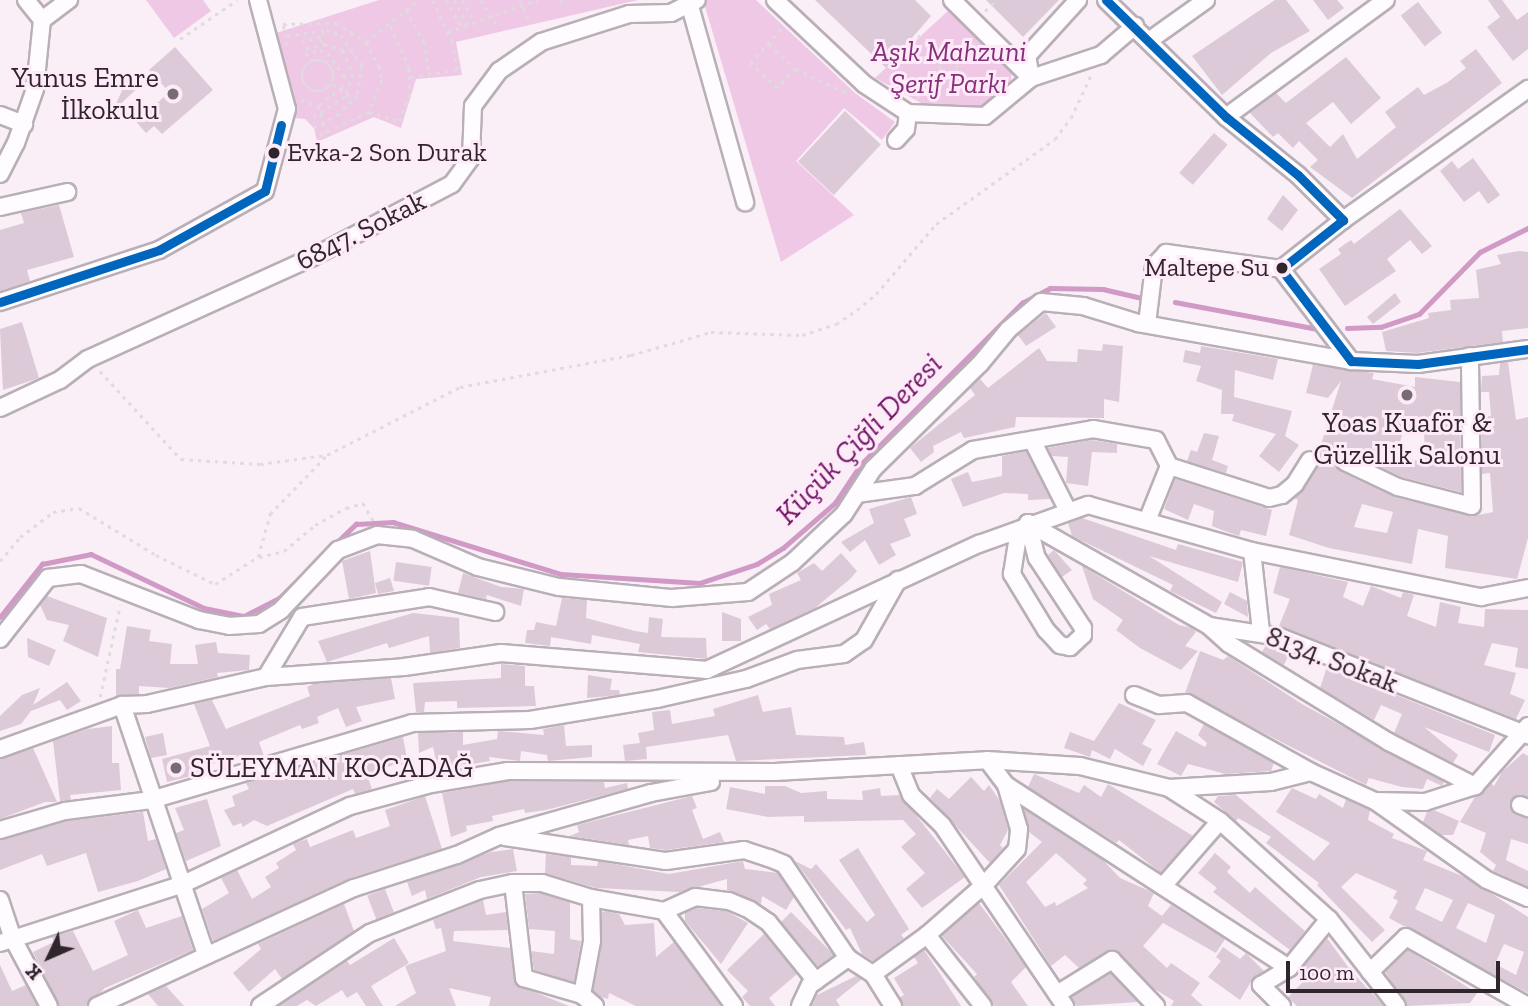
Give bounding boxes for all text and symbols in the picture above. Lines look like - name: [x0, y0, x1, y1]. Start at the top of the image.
- park label: Aşık Mahzuni Şerif Parkı: [871, 35, 1027, 101]
- place label: Yunus Emre İlkokulu: [12, 61, 159, 127]
- marker: Yunus Emre İlkokulu: [165, 86, 181, 102]
- place label: Evka-2 Son Durak: [287, 137, 487, 169]
- marker: Evka-2 Son Durak: [267, 146, 281, 160]
- street label: 6847. Sokak: [291, 184, 431, 278]
- place label: Maltepe Su: [1144, 252, 1269, 284]
- marker: Maltepe Su: [1275, 261, 1289, 275]
- water label: Küçük Çiğli Deresi: [768, 346, 950, 532]
- marker: Yoas Kuaför & Güzellik Salonu: [1399, 387, 1415, 403]
- place label: Yoas Kuaför & Güzellik Salonu: [1314, 406, 1500, 472]
- street label: 8134. Sokak: [1261, 619, 1403, 701]
- place label: SÜLEYMAN KOCADAĞ: [190, 751, 473, 785]
- marker: SÜLEYMAN KOCADAĞ: [168, 760, 184, 776]
- north arrow: [14, 922, 84, 992]
- scale bar: [1290, 946, 1504, 990]
- text: K: [21, 959, 46, 985]
- text: 100 m: [1299, 960, 1354, 985]

